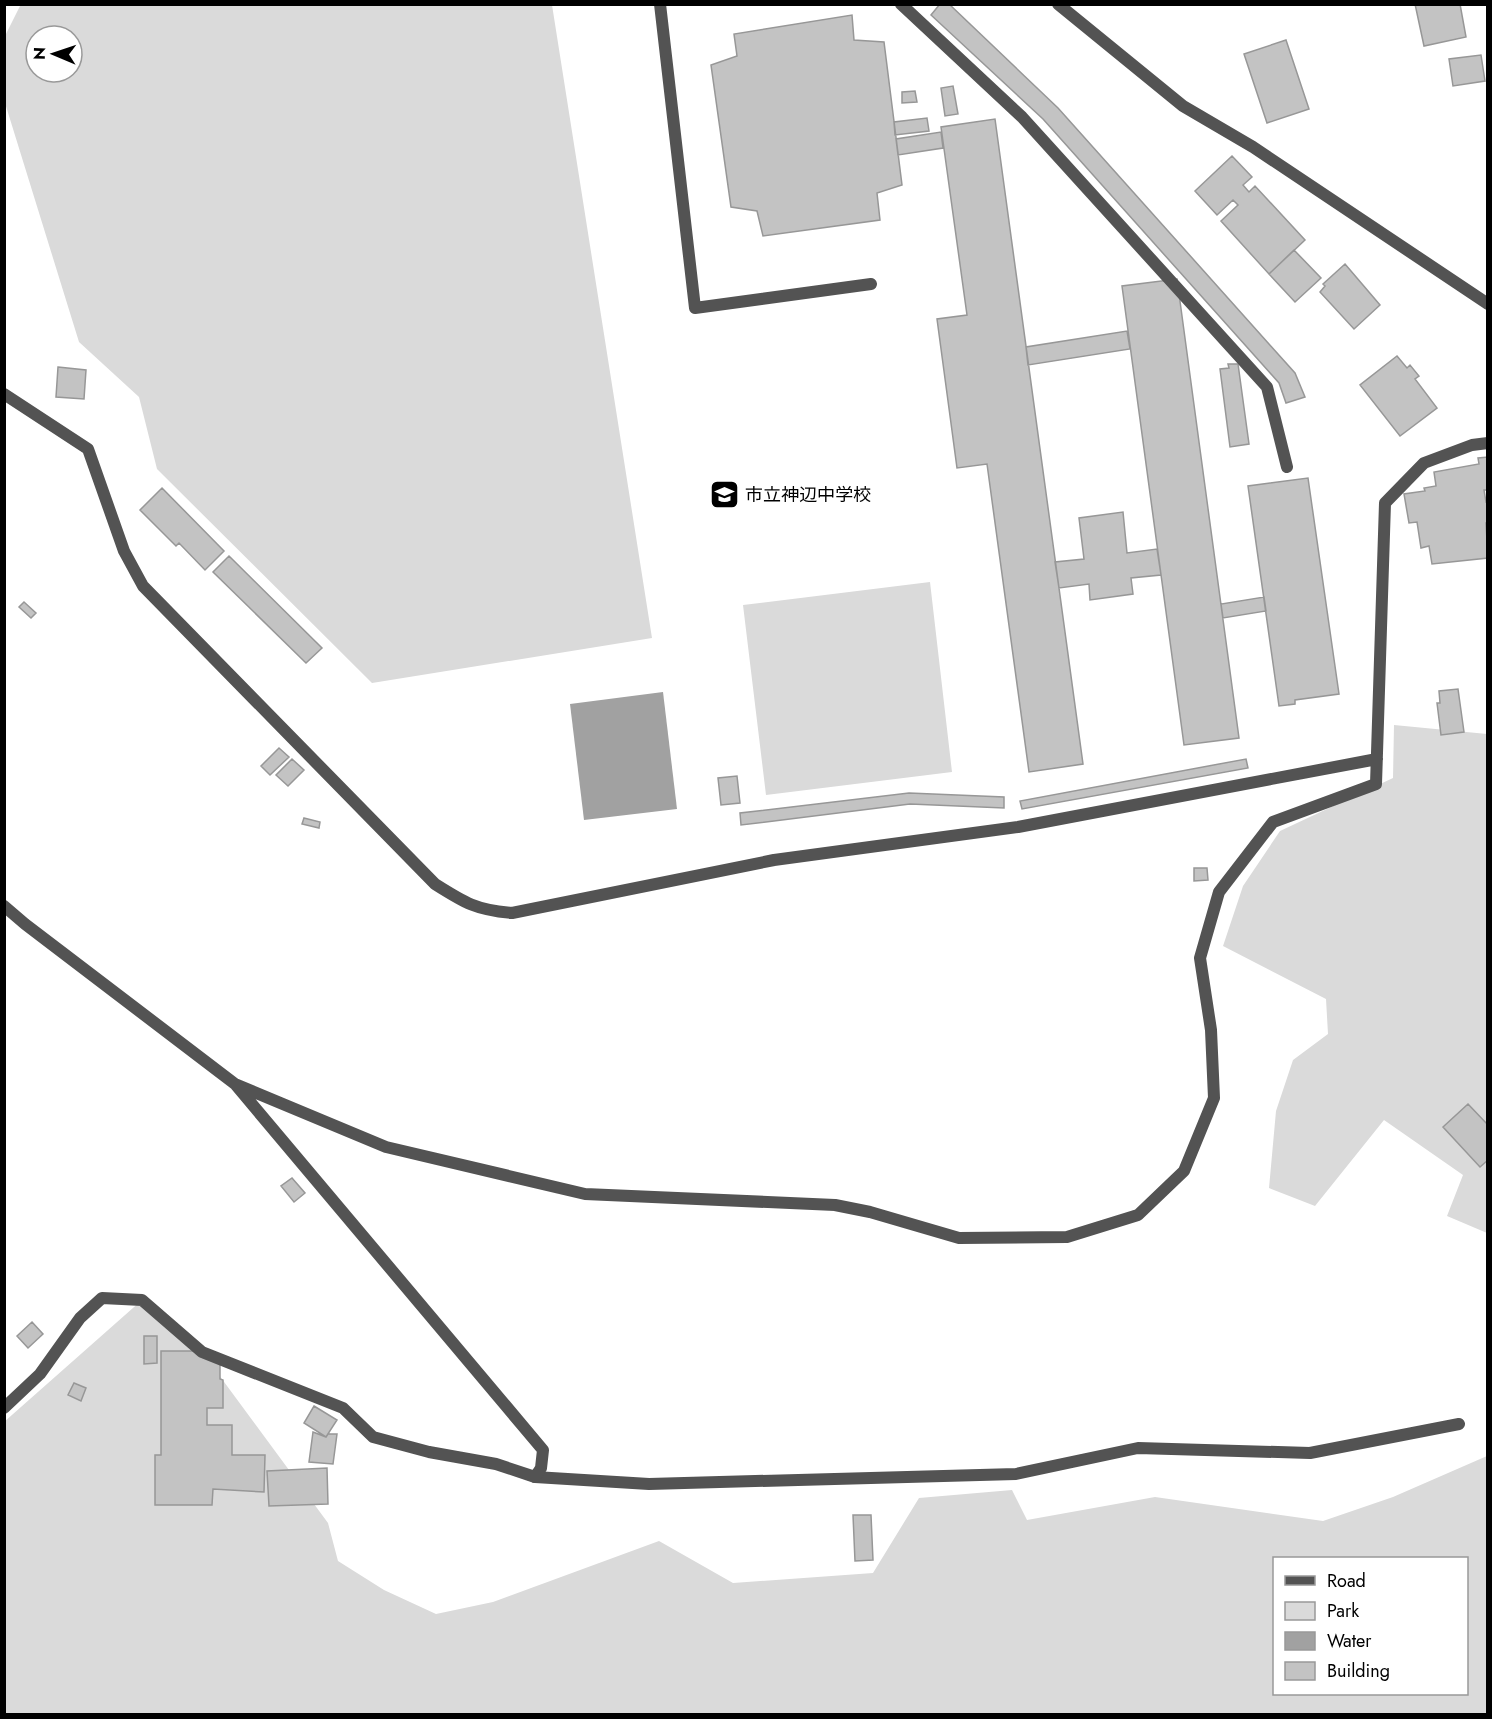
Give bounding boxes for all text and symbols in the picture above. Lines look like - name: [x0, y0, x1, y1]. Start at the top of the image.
- north arrow: [24, 24, 84, 84]
- text: N: [28, 47, 51, 60]
- school or university icon: 市立神辺中学校: [708, 479, 740, 511]
- place label: 市立神辺中学校: [745, 482, 871, 508]
- legend: [1273, 1557, 1468, 1695]
- text: Road: [1327, 1568, 1366, 1594]
- text: Park: [1327, 1598, 1359, 1624]
- text: Water: [1327, 1628, 1372, 1654]
- text: Building: [1327, 1658, 1390, 1684]

